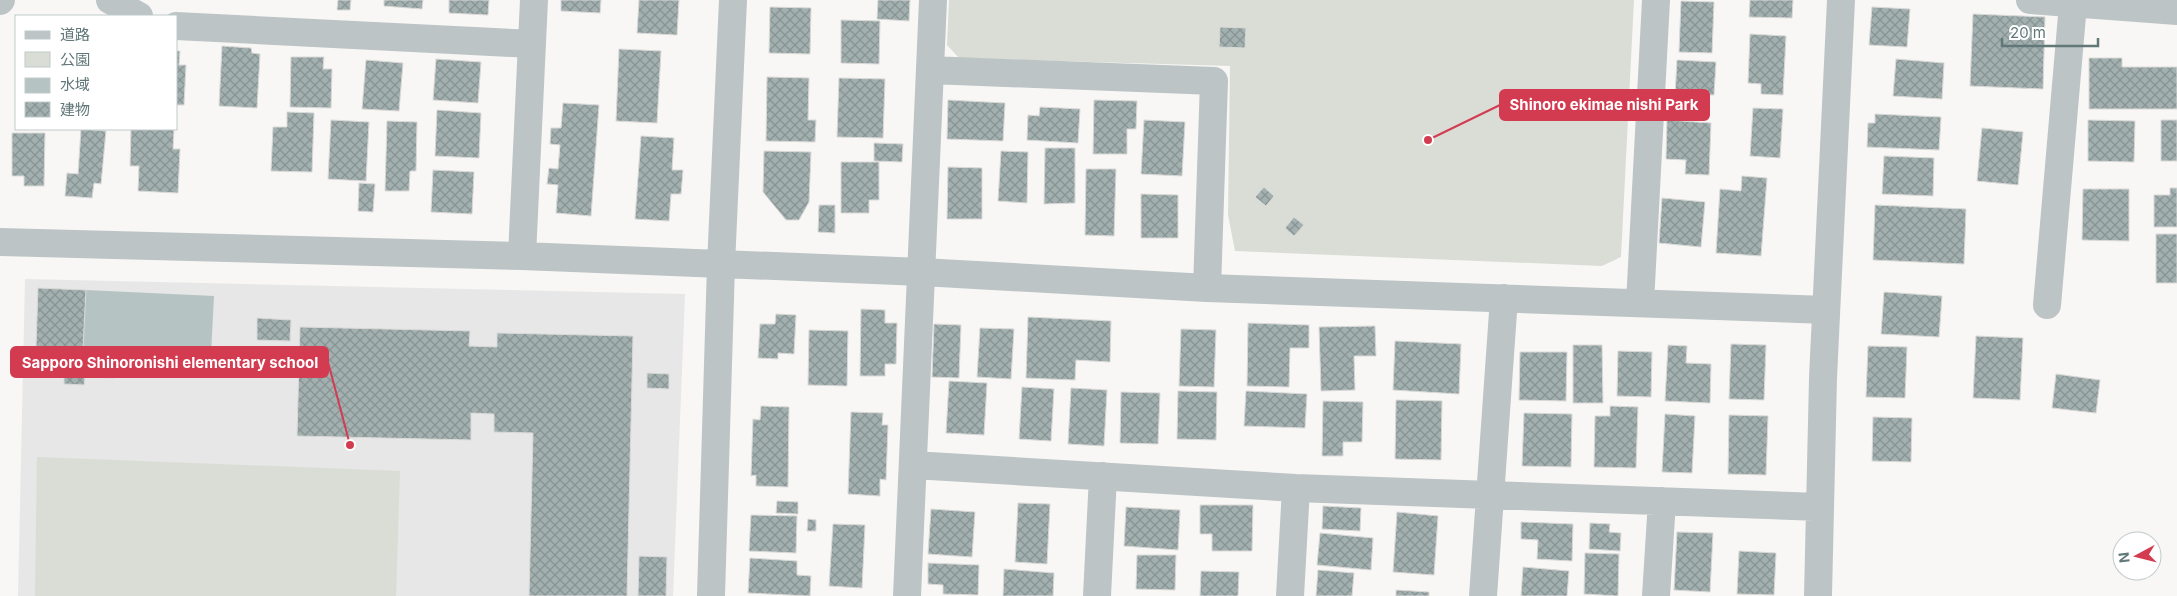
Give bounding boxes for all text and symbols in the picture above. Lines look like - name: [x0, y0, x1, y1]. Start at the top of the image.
- legend: [15, 15, 178, 130]
- scale bar: [2002, 15, 2098, 47]
- text: 20 m: [2010, 23, 2046, 42]
- text: 道路: [60, 25, 90, 44]
- text: 公園: [60, 50, 90, 69]
- text: 水域: [60, 75, 90, 94]
- callout: Shinoro ekimae nishi Park: [1500, 90, 1709, 120]
- text: Shinoro ekimae nishi Park: [1510, 95, 1699, 114]
- text: 建物: [60, 100, 90, 119]
- callout: Sapporo Shinoronishi elementary school: [11, 347, 328, 377]
- text: Sapporo Shinoronishi elementary school: [22, 353, 318, 372]
- north arrow: [2112, 531, 2162, 581]
- text: N: [2115, 551, 2133, 564]

